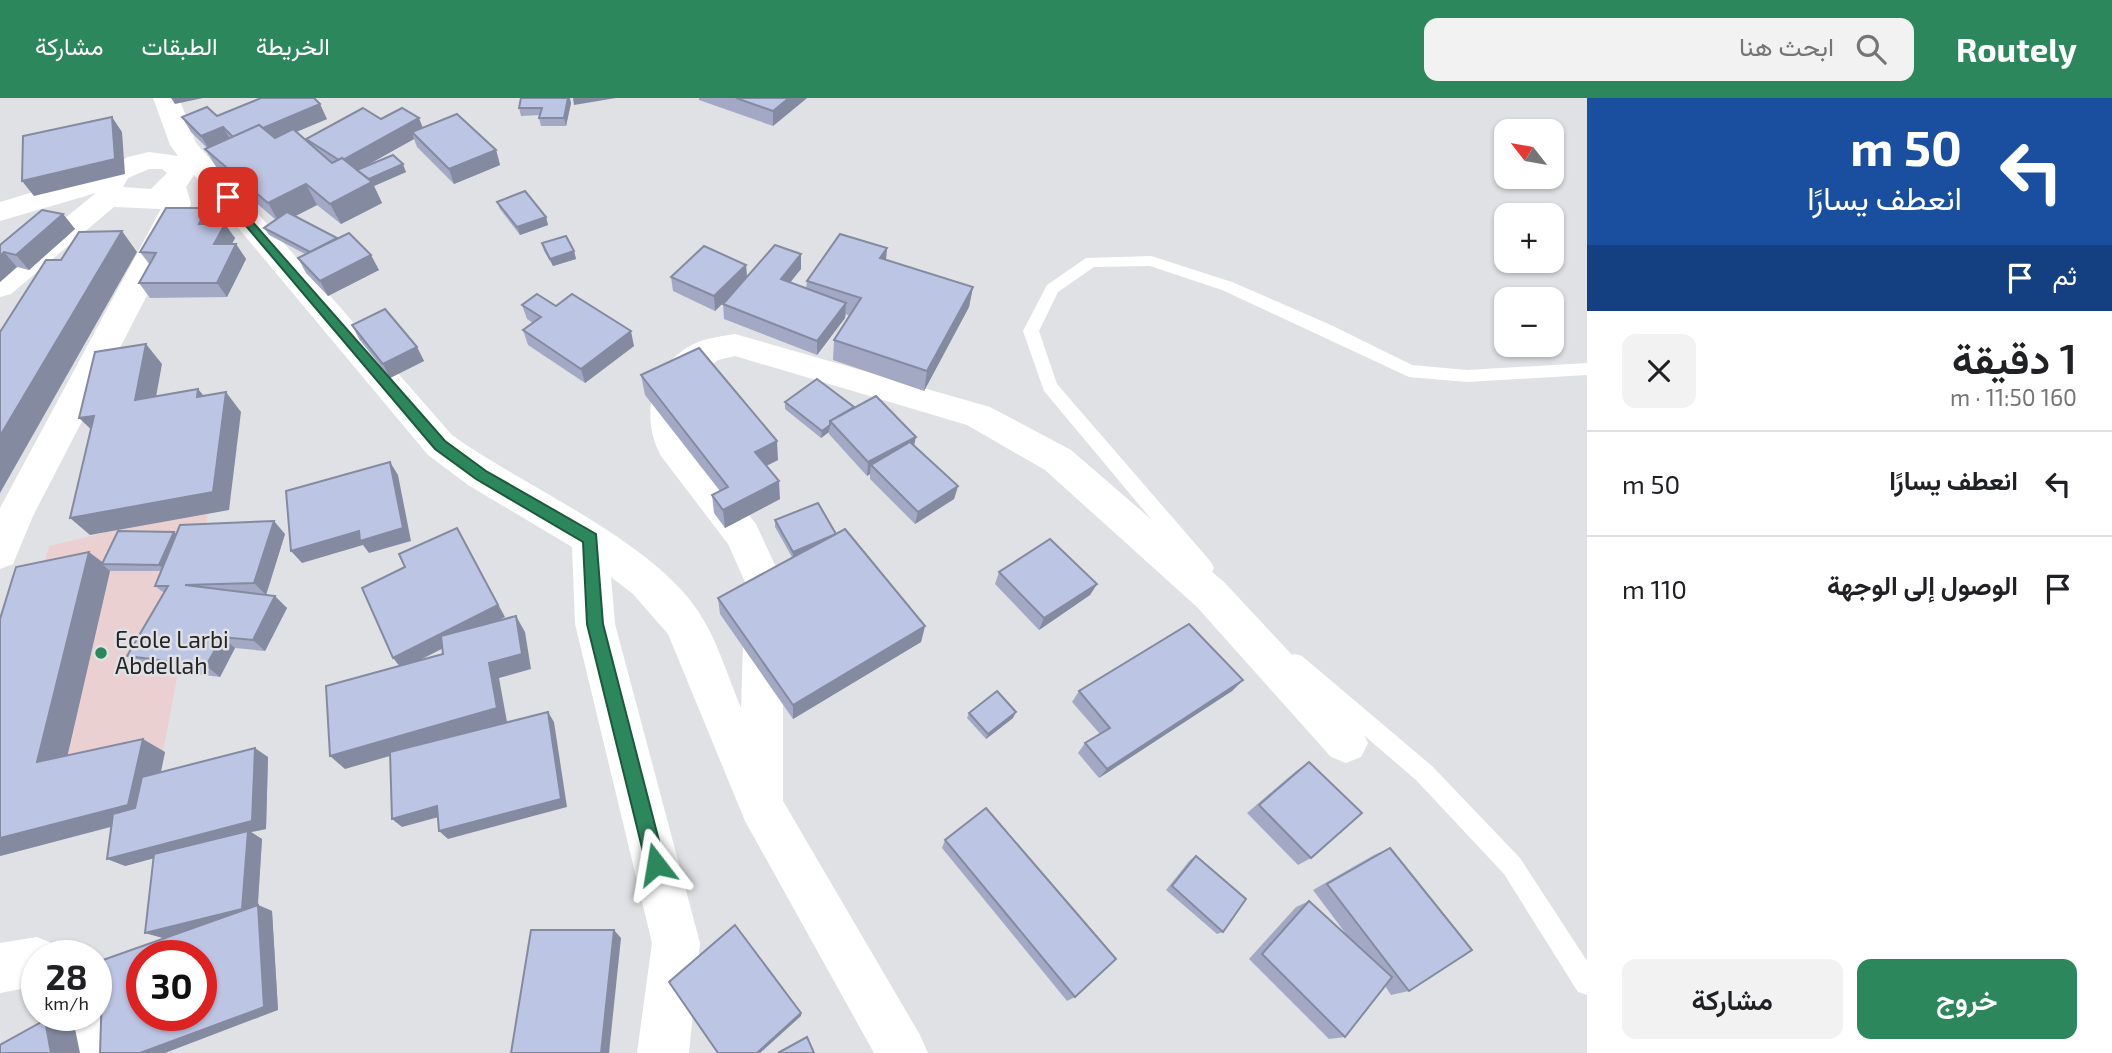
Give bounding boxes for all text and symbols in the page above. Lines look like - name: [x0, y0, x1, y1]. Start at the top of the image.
- search box: [1424, 18, 1914, 81]
- text: Routely: [1956, 29, 2077, 69]
- text: ابحث هنا: [1739, 30, 1834, 61]
- icon: search: [1852, 30, 1890, 68]
- text: مشاركة: [35, 31, 103, 60]
- text: الطبقات: [141, 31, 218, 60]
- text: الخريطة: [256, 31, 330, 60]
- text: 50 m: [1850, 117, 1962, 176]
- north arrow: [1494, 119, 1564, 189]
- map controls: [1494, 119, 1564, 357]
- icon: left: [1986, 126, 2077, 217]
- pin: [198, 167, 258, 227]
- icon: arrive: [209, 178, 247, 216]
- text: انعطف يسارًا: [1807, 178, 1962, 216]
- button: +: [1494, 203, 1564, 273]
- icon: arrive: [2001, 259, 2039, 297]
- text: ثم: [2053, 259, 2077, 290]
- button: −: [1494, 287, 1564, 357]
- text: 1 دقيقة: [1952, 332, 2077, 382]
- button: close: [1622, 334, 1696, 408]
- text: 160 m · 11:50: [1950, 383, 2077, 411]
- text: انعطف يسارًا: [1889, 464, 2018, 495]
- icon: left: [2039, 465, 2077, 503]
- text: 50 m: [1622, 468, 1680, 499]
- text: الوصول إلى الوجهة: [1827, 569, 2018, 600]
- icon: arrive: [2039, 570, 2077, 608]
- text: 110 m: [1622, 573, 1687, 604]
- place label: Ecole Larbi Abdellah: [115, 625, 229, 679]
- marker: Ecole Larbi Abdellah: [93, 645, 109, 661]
- position arrow: [619, 827, 693, 901]
- speed limit sign: 30: [126, 940, 217, 1031]
- text: 28: [45, 955, 88, 997]
- button: مشاركة: [1622, 959, 1843, 1039]
- button: خروج: [1857, 959, 2077, 1039]
- text: km/h: [44, 992, 89, 1014]

